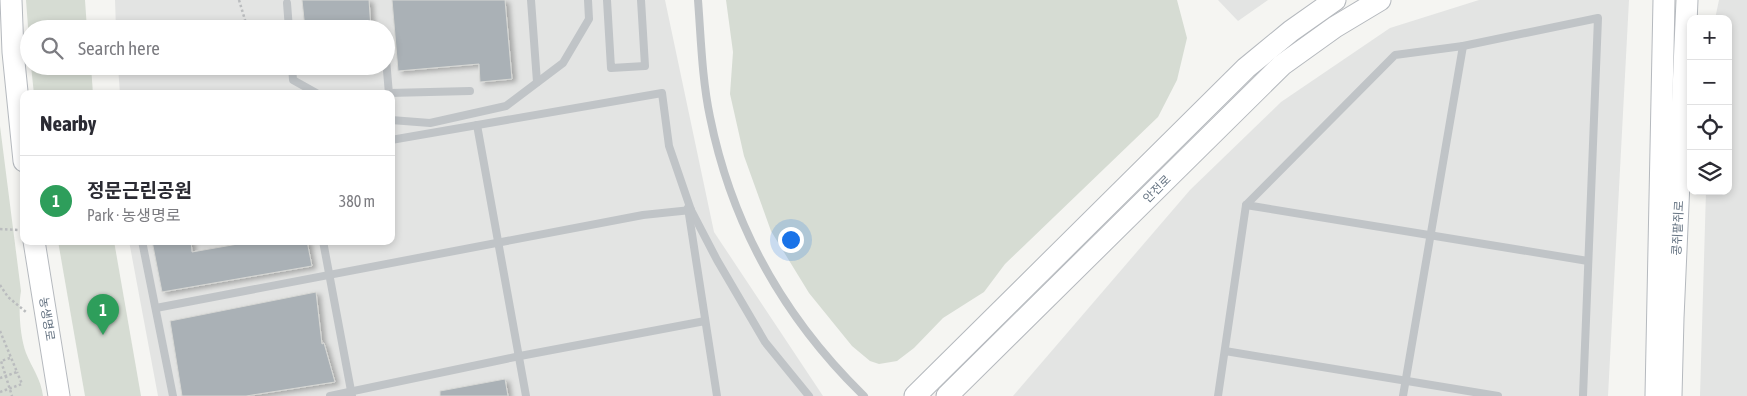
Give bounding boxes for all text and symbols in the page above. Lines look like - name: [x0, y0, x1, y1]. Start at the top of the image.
- map controls: [1687, 15, 1732, 195]
- button: +: [1687, 15, 1732, 60]
- search box: [20, 20, 395, 75]
- icon: search: [38, 34, 66, 62]
- text: Search here: [78, 37, 160, 59]
- button: −: [1687, 60, 1732, 105]
- button: locate: [1687, 105, 1732, 150]
- text: Nearby: [40, 111, 96, 135]
- button: layers: [1687, 150, 1732, 195]
- street label: 안전로: [1140, 172, 1174, 206]
- text: 정문근린공원: [87, 179, 192, 201]
- text: 1: [52, 192, 60, 210]
- text: 380 m: [339, 192, 375, 210]
- street label: 콩쥐팥쥐로: [1670, 200, 1686, 256]
- text: Park · 농생명로: [87, 206, 180, 224]
- your location: [778, 227, 804, 253]
- pin: 1: [87, 294, 119, 335]
- street label: 농생명로: [37, 296, 57, 342]

